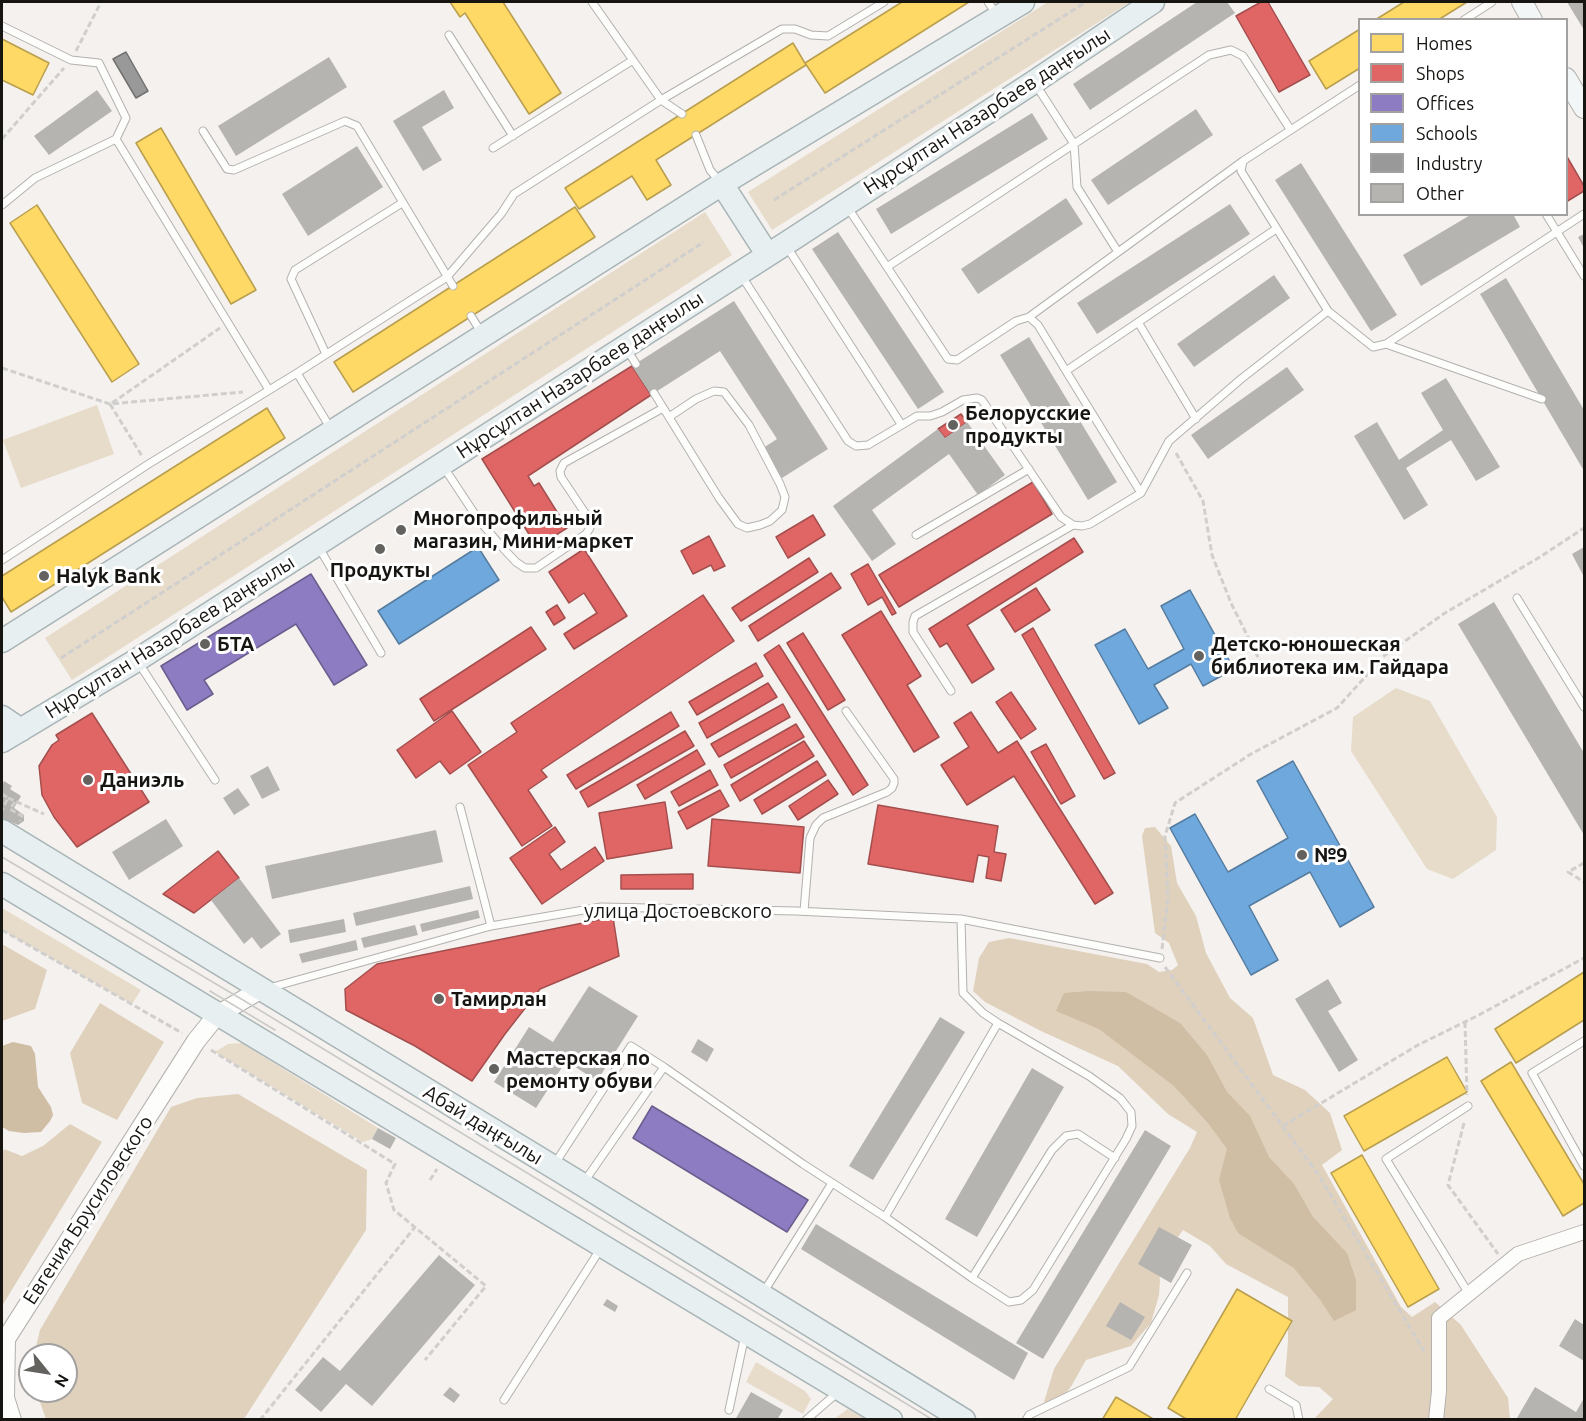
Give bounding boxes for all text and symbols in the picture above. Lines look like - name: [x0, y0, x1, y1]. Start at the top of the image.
- legend: [1358, 18, 1568, 216]
- street label: Нұрсұлтан Назарбаев даңғылы: [859, 22, 1115, 200]
- text: Homes: [1416, 33, 1472, 53]
- text: Shops: [1416, 63, 1465, 83]
- text: Offices: [1416, 93, 1474, 113]
- text: Schools: [1416, 123, 1478, 143]
- text: Industry: [1416, 153, 1482, 173]
- text: Other: [1416, 183, 1464, 203]
- street label: Нұрсұлтан Назарбаев даңғылы: [452, 286, 708, 464]
- place label: Белорусские продукты: [965, 401, 1091, 448]
- marker: Белорусские продукты: [946, 418, 960, 432]
- place label: Многопрофильный магазин, Мини-маркет: [413, 506, 633, 553]
- marker: Многопрофильный магазин, Мини-маркет: [394, 523, 408, 537]
- marker: Продукты: [373, 542, 387, 556]
- street label: Нұрсұлтан Назарбаев даңғылы: [41, 550, 299, 724]
- place label: Продукты: [330, 558, 430, 582]
- place label: Halyk Bank: [56, 564, 161, 588]
- marker: Halyk Bank: [37, 569, 51, 583]
- place label: БТА: [217, 632, 254, 656]
- place label: Детско-юношеская библиотека им. Гайдара: [1211, 632, 1449, 679]
- marker: БТА: [198, 637, 212, 651]
- marker: Детско-юношеская библиотека им. Гайдара: [1192, 649, 1206, 663]
- place label: Даниэль: [100, 768, 184, 792]
- marker: Даниэль: [81, 773, 95, 787]
- place label: №9: [1314, 843, 1348, 867]
- marker: №9: [1295, 848, 1309, 862]
- street label: улица Достоевского: [584, 899, 772, 923]
- place label: Тамирлан: [451, 987, 547, 1011]
- marker: Тамирлан: [432, 992, 446, 1006]
- place label: Мастерская по ремонту обуви: [506, 1046, 653, 1093]
- marker: Мастерская по ремонту обуви: [487, 1062, 501, 1076]
- street label: Абай даңғылы: [419, 1080, 547, 1170]
- street label: Евгения Брусиловского: [18, 1111, 158, 1309]
- north arrow: [18, 1343, 78, 1403]
- text: N: [51, 1371, 73, 1391]

